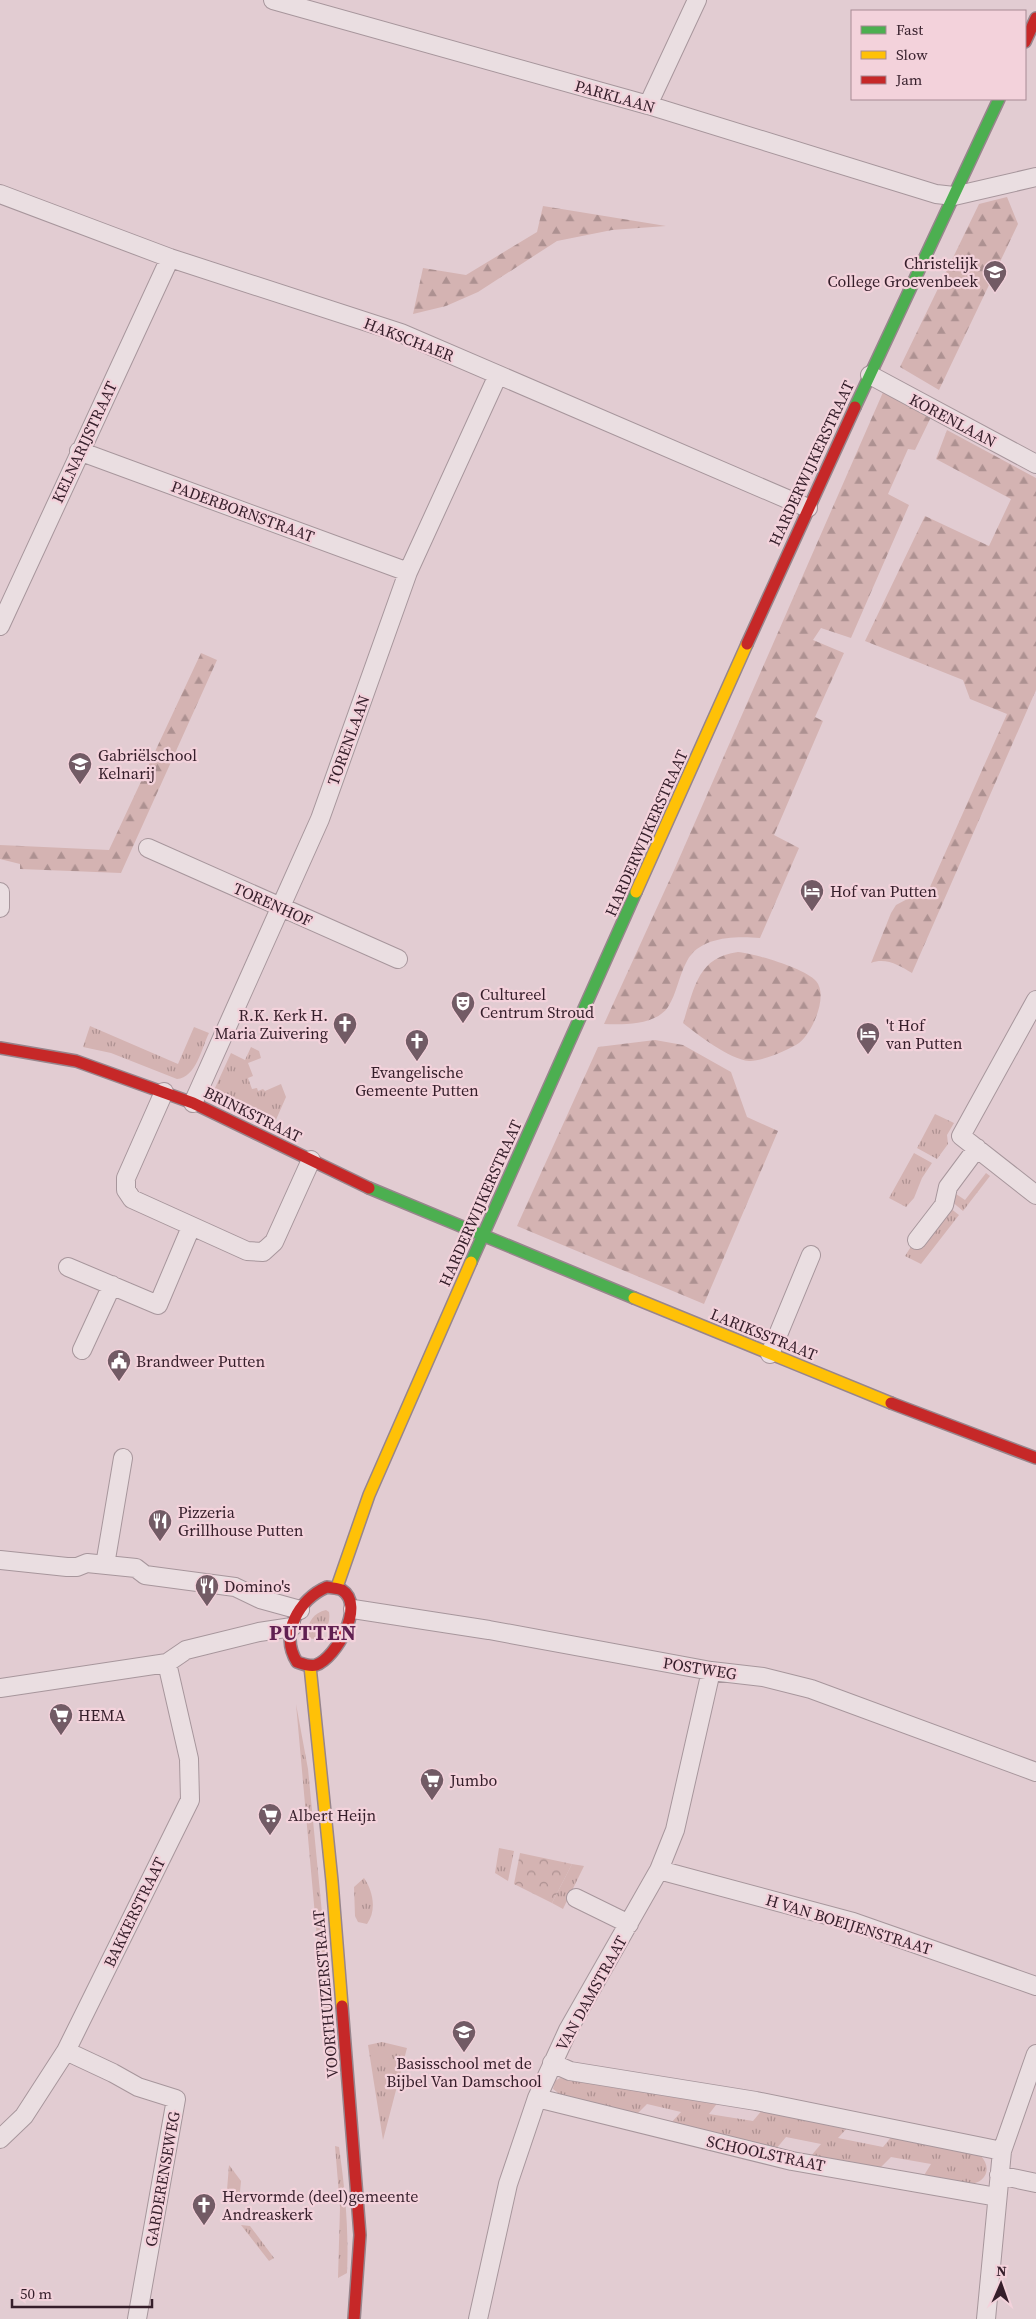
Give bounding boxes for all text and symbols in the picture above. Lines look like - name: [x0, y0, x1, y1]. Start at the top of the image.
- legend: [851, 10, 1026, 100]
- text: Fast: [896, 19, 923, 40]
- text: Slow: [896, 44, 928, 65]
- text: Jam: [895, 69, 923, 90]
- street label: PARKLAAN: [572, 74, 658, 118]
- place label: Christelijk College Groevenbeek: [828, 252, 978, 292]
- school or university icon: Christelijk College Groevenbeek: [982, 259, 1008, 293]
- street label: HAKSCHAER: [361, 312, 458, 367]
- street label: HARDERWIJKERSTRAAT: [763, 376, 859, 549]
- street label: KELNARIJSTRAAT: [46, 377, 122, 506]
- street label: KORENLAAN: [906, 388, 1000, 452]
- street label: PADERBORNSTRAAT: [168, 475, 318, 547]
- street label: TORENLAAN: [321, 692, 375, 788]
- place label: Gabriëlschool Kelnarij: [98, 744, 197, 784]
- street label: HARDERWIJKERSTRAAT: [599, 746, 693, 920]
- school or university icon: Gabriëlschool Kelnarij: [67, 751, 93, 785]
- street label: TORENHOF: [230, 877, 316, 931]
- hotel icon: Hof van Putten: [799, 878, 825, 912]
- place label: Hof van Putten: [830, 880, 937, 902]
- place label: Cultureel Centrum Stroud: [480, 983, 594, 1023]
- theatre icon: Cultureel Centrum Stroud: [450, 990, 476, 1024]
- place label: R.K. Kerk H. Maria Zuivering: [214, 1004, 328, 1044]
- church icon: R.K. Kerk H. Maria Zuivering: [332, 1011, 358, 1045]
- place label: 't Hof van Putten: [886, 1014, 963, 1054]
- hotel icon: 't Hof van Putten: [855, 1021, 881, 1055]
- church icon: Evangelische Gemeente Putten: [404, 1028, 430, 1062]
- place label: Evangelische Gemeente Putten: [355, 1061, 479, 1101]
- street label: BRINKSTRAAT: [200, 1081, 306, 1147]
- street label: HARDERWIJKERSTRAAT: [433, 1116, 527, 1290]
- street label: LARIKSSTRAAT: [707, 1303, 821, 1366]
- public building icon: Brandweer Putten: [106, 1348, 132, 1382]
- place label: Brandweer Putten: [136, 1350, 266, 1372]
- place label: Pizzeria Grillhouse Putten: [178, 1501, 304, 1541]
- restaurant icon: Pizzeria Grillhouse Putten: [147, 1508, 173, 1542]
- restaurant icon: Domino's: [194, 1573, 220, 1607]
- place label: Domino's: [224, 1575, 291, 1597]
- district label: PUTTEN: [269, 1618, 357, 1647]
- street label: POSTWEG: [662, 1651, 739, 1685]
- supermarket icon: HEMA: [48, 1702, 74, 1736]
- place label: HEMA: [78, 1704, 126, 1726]
- supermarket icon: Jumbo: [419, 1767, 445, 1801]
- place label: Jumbo: [449, 1769, 497, 1791]
- supermarket icon: Albert Heijn: [257, 1802, 283, 1836]
- place label: Albert Heijn: [288, 1804, 376, 1826]
- street label: BAKKERSTRAAT: [98, 1853, 170, 1971]
- street label: H VAN BOEIJENSTRAAT: [763, 1888, 935, 1960]
- street label: VOORTHUIZERSTRAAT: [307, 1908, 343, 2079]
- street label: VAN DAMSTRAAT: [550, 1931, 632, 2055]
- school or university icon: Basisschool met de Bijbel Van Damschool: [451, 2019, 477, 2053]
- place label: Basisschool met de Bijbel Van Damschool: [386, 2052, 542, 2092]
- street label: GARDERENSEWEG: [139, 2109, 185, 2248]
- street label: SCHOOLSTRAAT: [705, 2130, 828, 2176]
- place label: Hervormde (deel)gemeente Andreaskerk: [222, 2185, 418, 2225]
- church icon: Hervormde (deel)gemeente Andreaskerk: [191, 2192, 217, 2226]
- north arrow: [976, 2259, 1026, 2309]
- text: N: [996, 2261, 1007, 2281]
- scale bar: [12, 2276, 152, 2308]
- text: 50 m: [20, 2283, 52, 2304]

